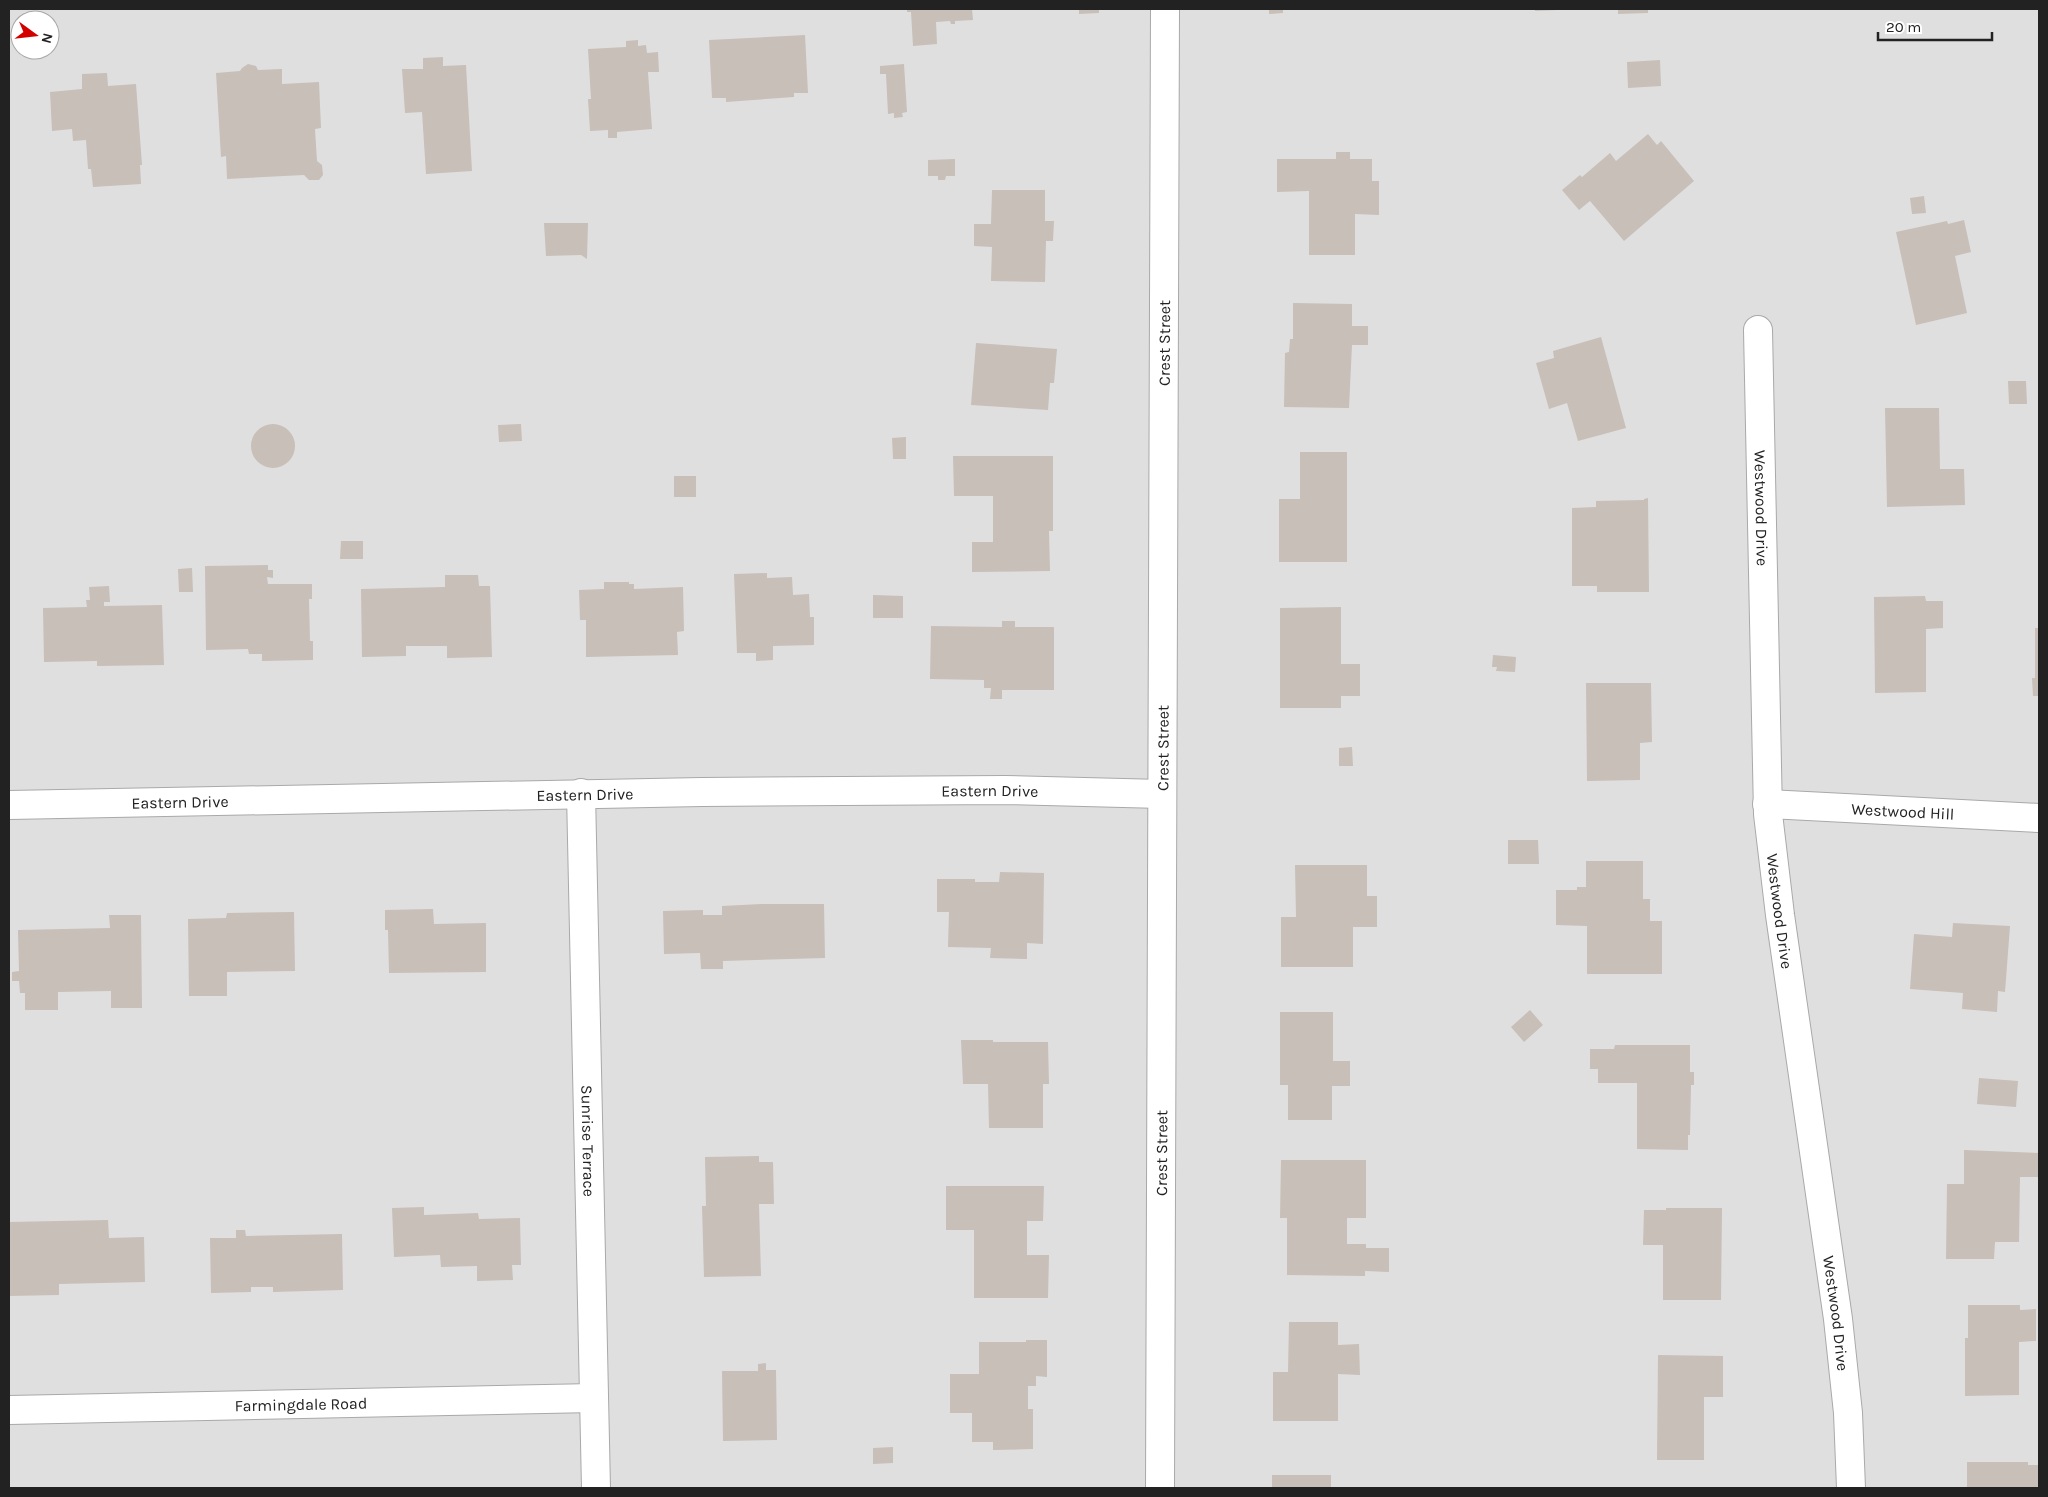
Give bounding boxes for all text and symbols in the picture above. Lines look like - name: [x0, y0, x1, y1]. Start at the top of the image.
- north arrow: [10, 10, 60, 60]
- scale bar: [1878, 10, 1992, 42]
- text: 20 m: [1886, 18, 1921, 36]
- text: N: [38, 31, 57, 45]
- street label: Crest Street: [1155, 300, 1174, 386]
- street label: Westwood Drive: [1750, 450, 1772, 566]
- street label: Crest Street: [1153, 705, 1173, 791]
- street label: Eastern Drive: [941, 781, 1039, 801]
- street label: Eastern Drive: [536, 784, 634, 805]
- street label: Eastern Drive: [131, 792, 229, 813]
- street label: Westwood Hill: [1851, 799, 1955, 824]
- street label: Westwood Drive: [1763, 852, 1797, 970]
- street label: Sunrise Terrace: [577, 1085, 599, 1197]
- street label: Crest Street: [1152, 1110, 1171, 1196]
- street label: Westwood Drive: [1819, 1254, 1852, 1372]
- street label: Farmingdale Road: [234, 1394, 367, 1415]

